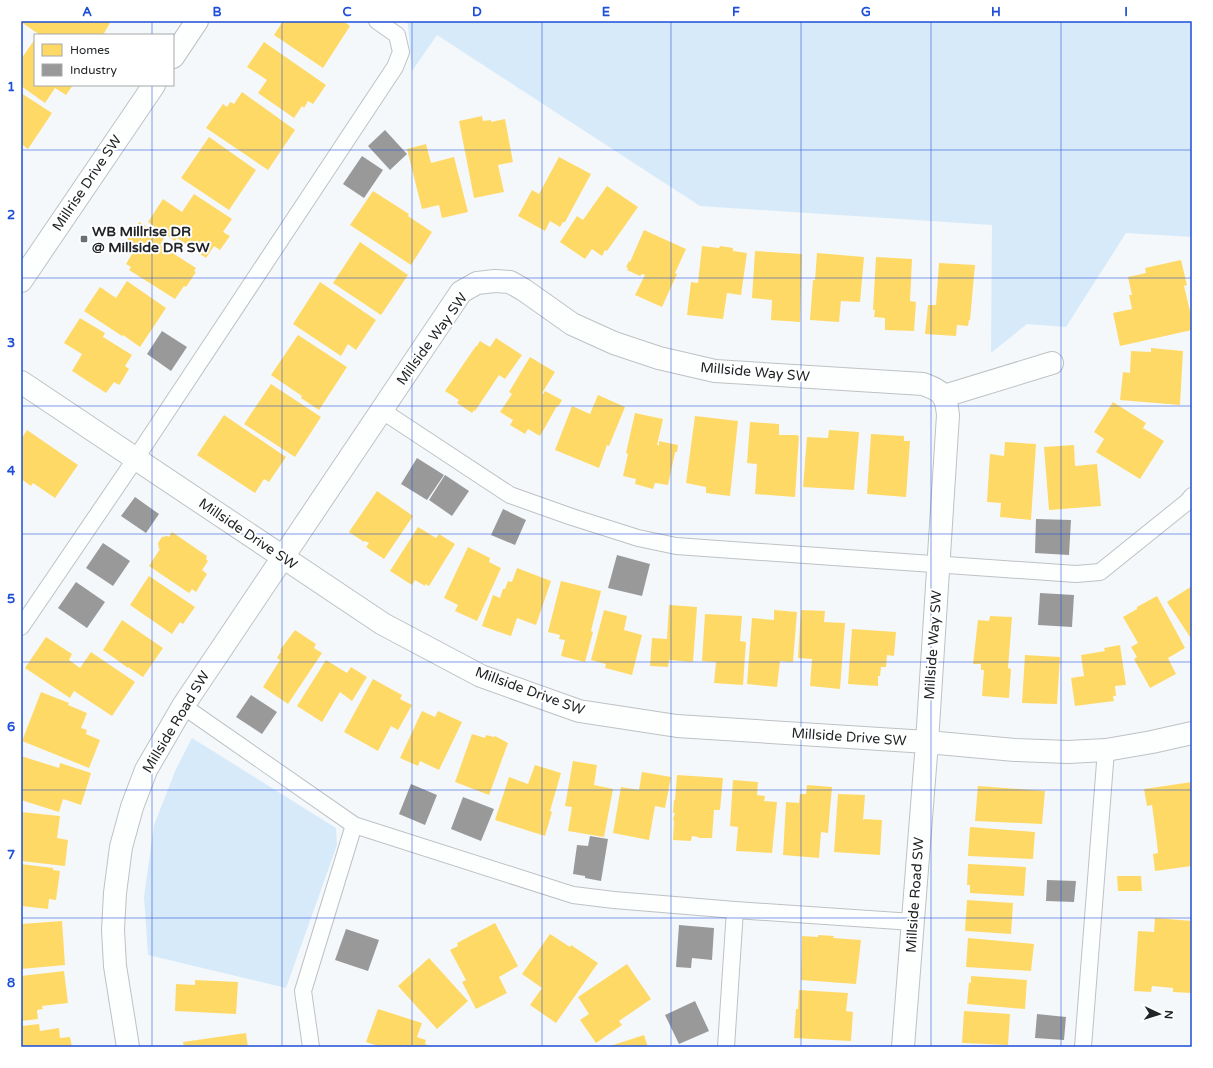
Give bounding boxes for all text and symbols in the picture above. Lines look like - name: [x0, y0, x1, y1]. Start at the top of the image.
- text: A: [82, 4, 92, 20]
- text: B: [212, 4, 222, 20]
- text: C: [342, 4, 352, 20]
- text: D: [472, 4, 482, 20]
- text: E: [602, 4, 610, 20]
- text: F: [732, 4, 740, 20]
- text: G: [861, 4, 871, 20]
- text: H: [991, 4, 1001, 20]
- text: I: [1124, 4, 1128, 20]
- legend: [34, 34, 174, 86]
- text: Homes: [70, 43, 110, 57]
- text: Industry: [70, 63, 117, 77]
- text: 1: [7, 79, 15, 95]
- street label: Millrise Drive SW: [49, 132, 125, 234]
- text: 2: [7, 207, 15, 223]
- place label: WB Millrise DR @ Millside DR SW: [92, 223, 210, 256]
- marker: WB Millrise DR @ Millside DR SW: [79, 234, 89, 244]
- street label: Millside Way SW: [393, 290, 471, 388]
- text: 3: [7, 335, 15, 351]
- street label: Millside Way SW: [700, 359, 810, 385]
- text: 4: [7, 463, 16, 479]
- street label: Millside Drive SW: [195, 495, 301, 573]
- street label: Millside Way SW: [921, 590, 945, 700]
- text: 5: [7, 591, 15, 607]
- street label: Millside Drive SW: [473, 663, 587, 719]
- street label: Millside Road SW: [139, 668, 213, 776]
- text: 6: [7, 719, 15, 735]
- street label: Millside Drive SW: [791, 724, 907, 750]
- street label: Millside Road SW: [902, 837, 928, 953]
- text: 7: [7, 847, 15, 863]
- text: 8: [7, 975, 15, 991]
- north arrow: [1139, 994, 1179, 1034]
- text: N: [1162, 1010, 1175, 1020]

